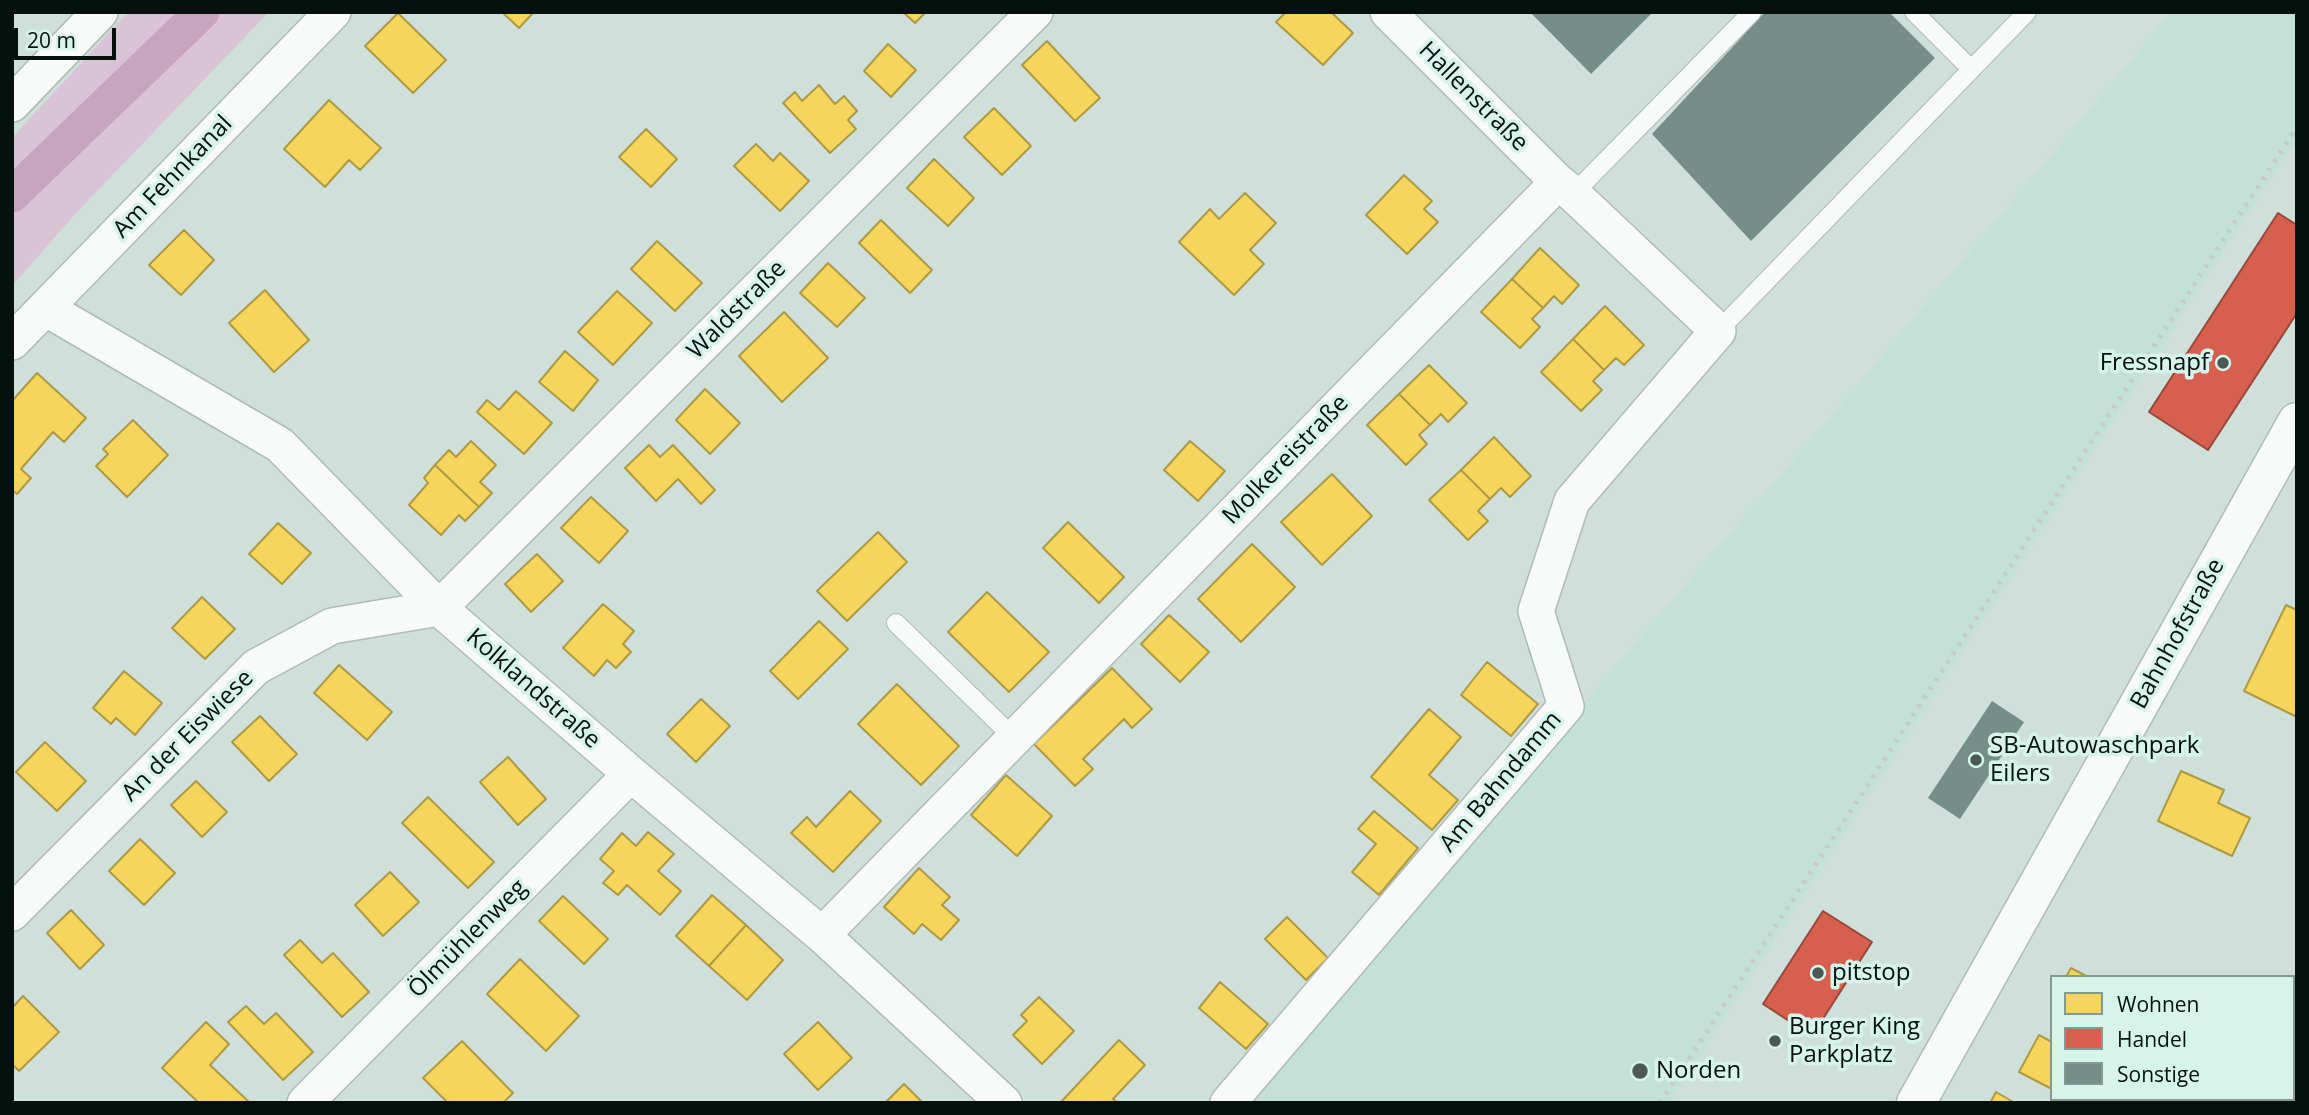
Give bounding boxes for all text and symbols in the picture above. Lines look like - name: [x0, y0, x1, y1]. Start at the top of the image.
- scale bar: [18, 14, 119, 58]
- text: 20 m: [27, 26, 76, 54]
- street label: Hallenstraße: [1412, 36, 1534, 158]
- street label: Am Fehnkanal: [107, 110, 239, 244]
- street label: Waldstraße: [682, 255, 792, 365]
- place label: Fressnapf: [2100, 349, 2209, 377]
- marker: Fressnapf: [2215, 355, 2231, 371]
- street label: Molkereistraße: [1217, 389, 1355, 531]
- street label: Bahnhofstraße: [2125, 554, 2231, 714]
- street label: Kolklandstraße: [460, 623, 606, 755]
- street label: An der Eiswiese: [116, 664, 260, 808]
- street label: Am Bahndamm: [1434, 706, 1568, 858]
- place label: SB-Autowaschpark Eilers: [1990, 732, 2199, 788]
- marker: SB-Autowaschpark Eilers: [1968, 752, 1984, 768]
- street label: Ölmühlenweg: [403, 874, 533, 1004]
- place label: pitstop: [1832, 959, 1910, 987]
- marker: pitstop: [1810, 965, 1826, 981]
- legend: [2050, 975, 2295, 1101]
- text: Wohnen: [2117, 990, 2199, 1018]
- place label: Burger King Parkplatz: [1789, 1013, 1920, 1069]
- text: Handel: [2117, 1025, 2187, 1053]
- marker: Burger King Parkplatz: [1767, 1033, 1783, 1049]
- place label: Norden: [1656, 1057, 1741, 1085]
- text: Sonstige: [2117, 1060, 2200, 1088]
- marker: Norden: [1630, 1061, 1650, 1081]

